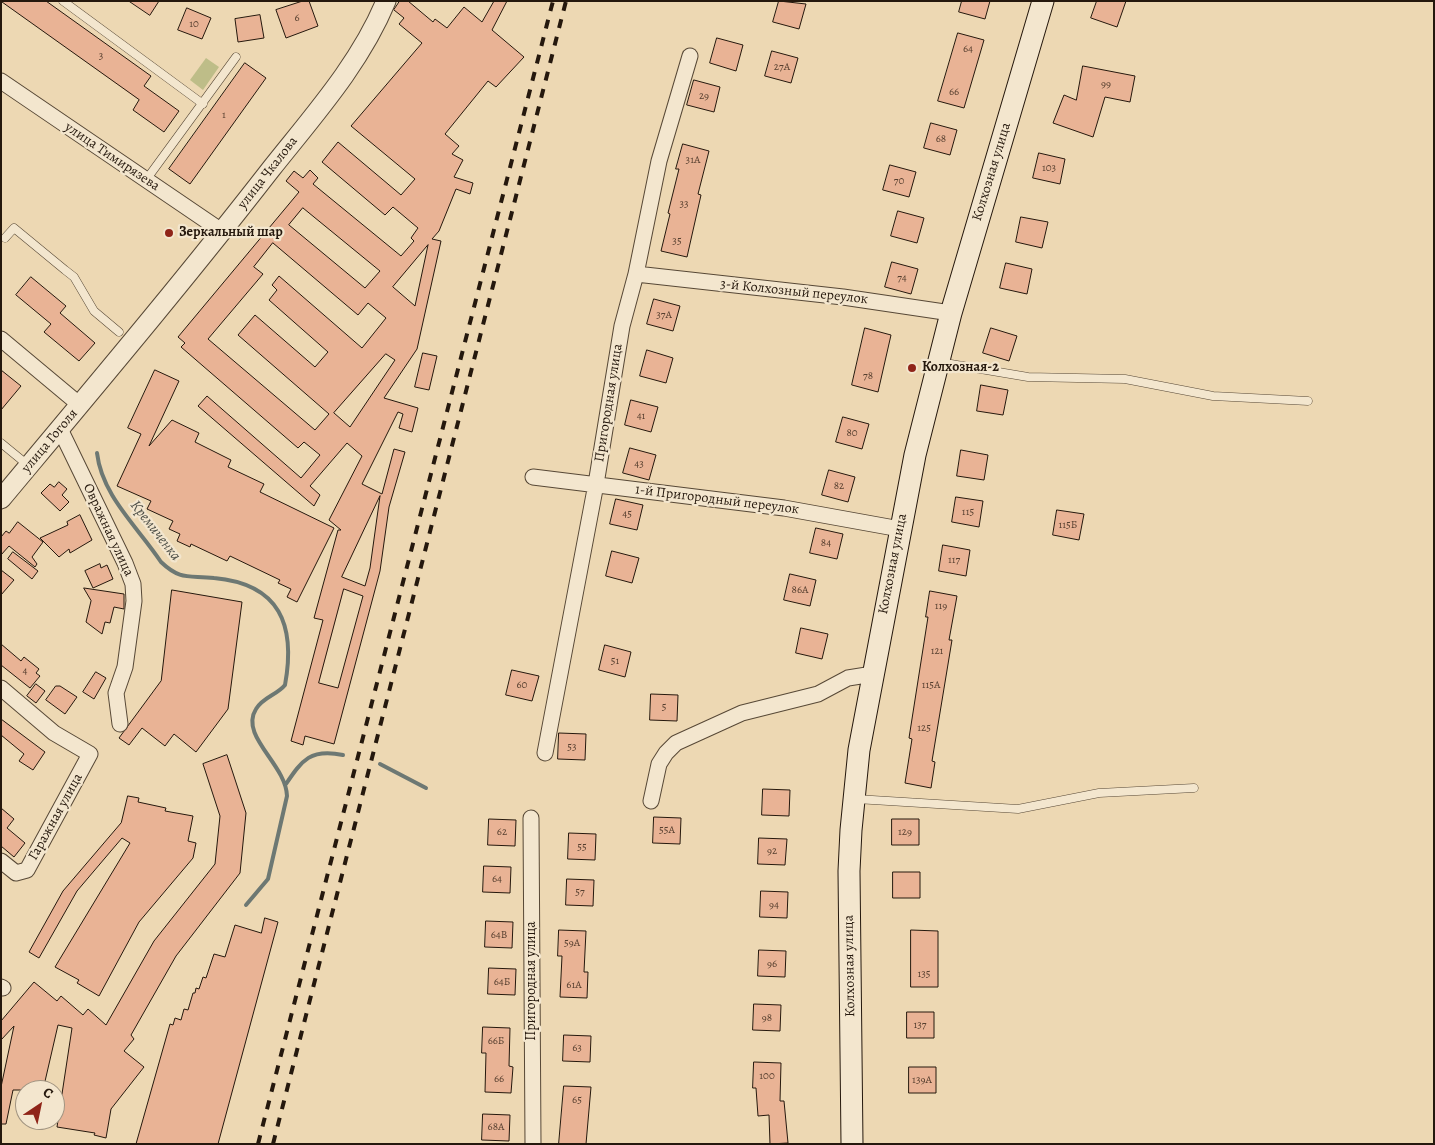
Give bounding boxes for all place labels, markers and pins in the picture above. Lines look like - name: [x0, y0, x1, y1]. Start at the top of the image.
- place label: Зеркальный шар: [179, 225, 283, 241]
- marker: Зеркальный шар: [163, 227, 175, 239]
- place label: Колхозная-2: [922, 360, 999, 376]
- marker: Колхозная-2: [906, 362, 918, 374]

